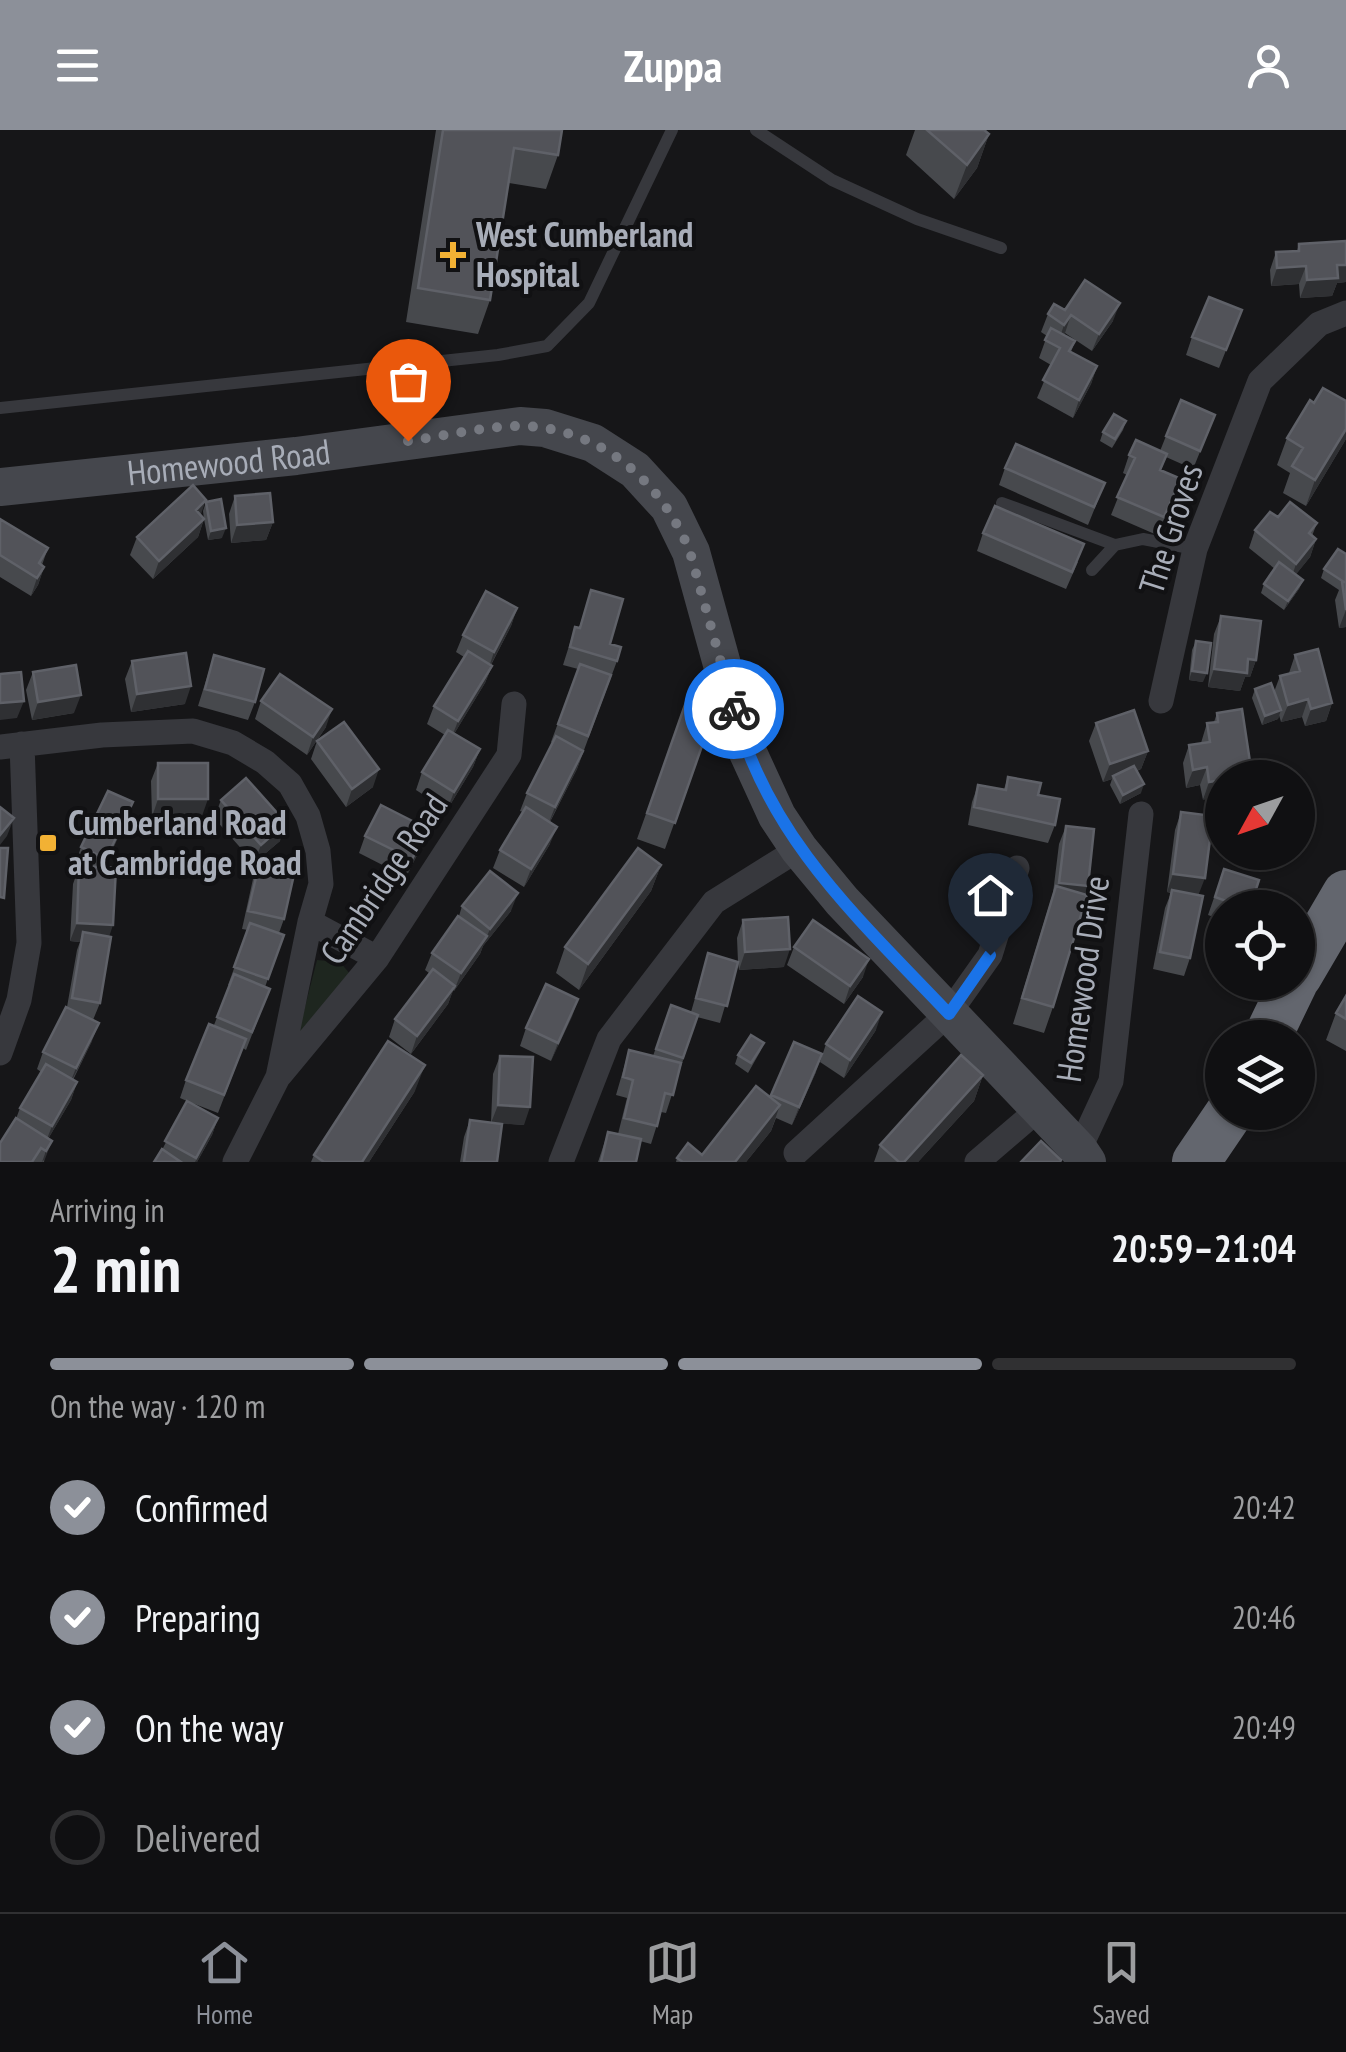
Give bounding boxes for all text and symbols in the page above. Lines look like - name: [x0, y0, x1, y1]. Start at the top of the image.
- text: Zuppa: [624, 36, 722, 94]
- icon: menu: [50, 38, 105, 93]
- icon: person: [1241, 38, 1296, 93]
- place label: West Cumberland Hospital: [475, 211, 693, 297]
- marker: West Cumberland Hospital: [440, 242, 466, 268]
- pin: [366, 339, 451, 442]
- icon: bag: [381, 354, 436, 409]
- street label: Homewood Road: [125, 428, 333, 496]
- street label: The Groves: [1127, 458, 1213, 600]
- courier: [684, 659, 784, 759]
- icon: bike: [707, 682, 762, 737]
- north arrow: [1205, 760, 1315, 870]
- map controls: [1205, 760, 1315, 1130]
- street label: Cambridge Road: [309, 784, 457, 973]
- place label: Cumberland Road at Cambridge Road: [68, 799, 301, 885]
- marker: Cumberland Road at Cambridge Road: [37, 832, 59, 854]
- pin: [948, 853, 1033, 956]
- icon: home: [963, 868, 1018, 923]
- street label: Homewood Drive: [1045, 873, 1119, 1085]
- button: locate: [1205, 890, 1315, 1000]
- button: layers: [1205, 1020, 1315, 1130]
- text: Arriving in: [50, 1189, 165, 1231]
- text: 20:59–21:04: [1111, 1223, 1296, 1272]
- text: 2 min: [50, 1226, 181, 1310]
- text: On the way · 120 m: [50, 1385, 265, 1427]
- icon: check: [50, 1480, 105, 1535]
- text: Confirmed: [135, 1483, 268, 1532]
- text: 20:42: [1232, 1486, 1296, 1528]
- icon: check: [50, 1590, 105, 1645]
- text: Preparing: [135, 1593, 261, 1642]
- text: 20:46: [1232, 1596, 1296, 1638]
- icon: check: [50, 1700, 105, 1755]
- text: On the way: [135, 1703, 283, 1752]
- text: 20:49: [1232, 1706, 1296, 1748]
- text: Delivered: [135, 1813, 261, 1862]
- tab: Home: [196, 1935, 253, 2032]
- tab: Map: [645, 1935, 700, 2032]
- tab: Saved: [1092, 1935, 1150, 2032]

